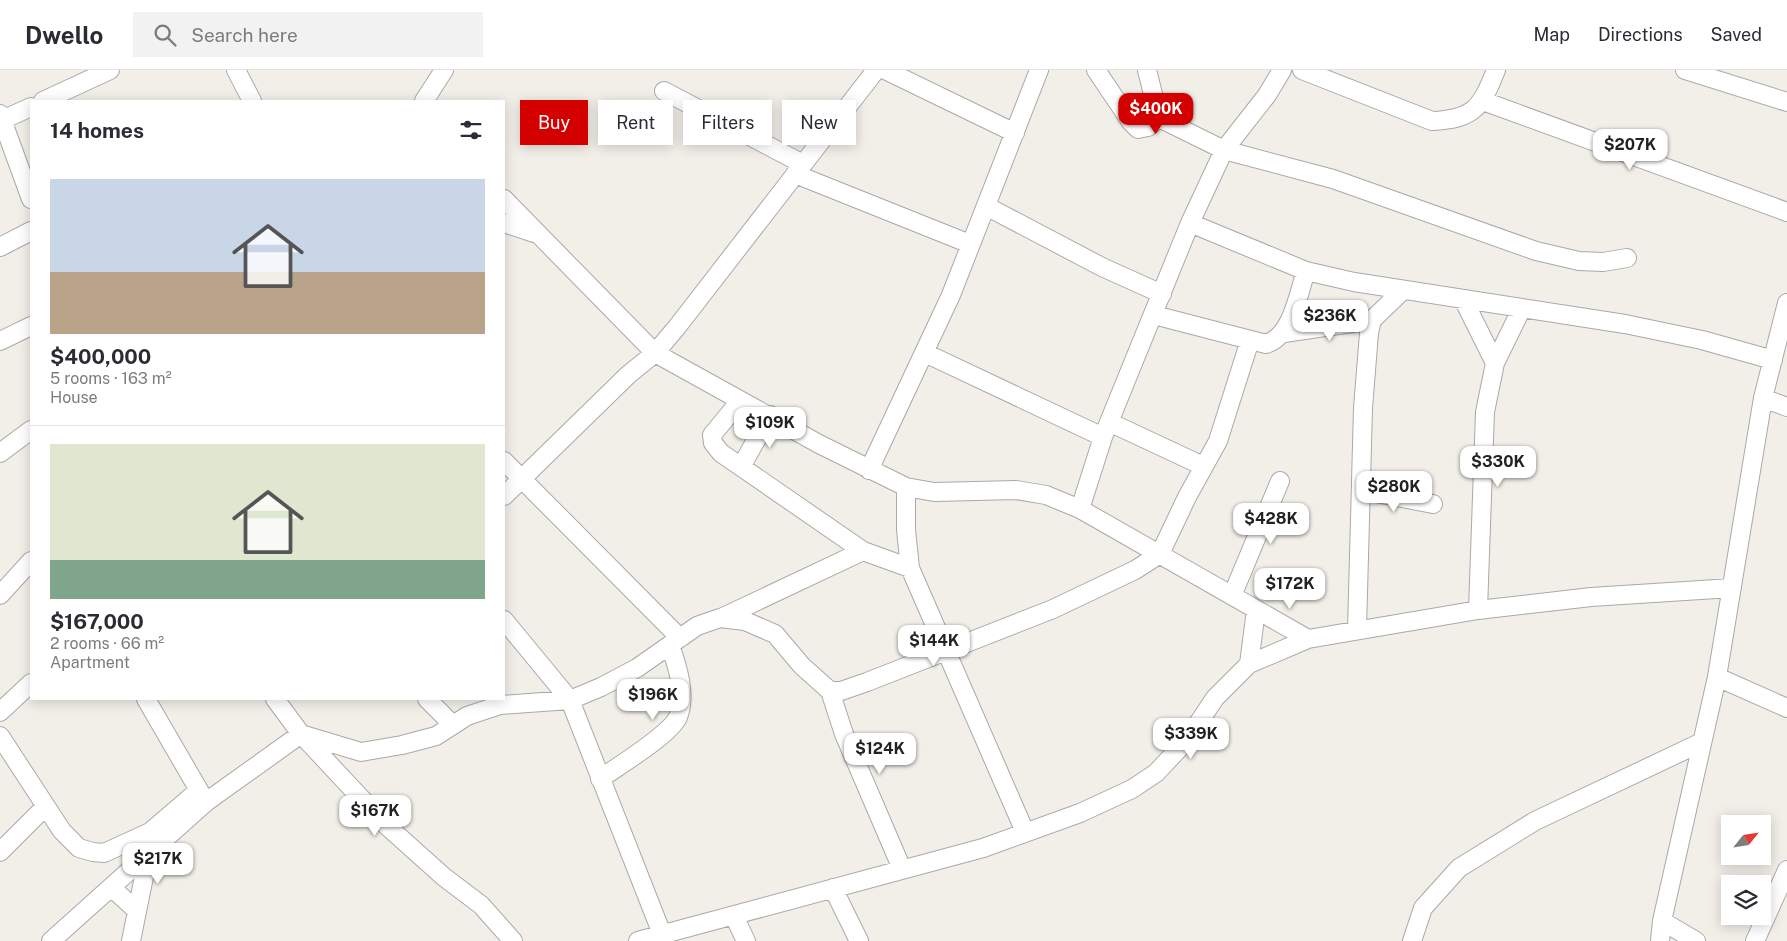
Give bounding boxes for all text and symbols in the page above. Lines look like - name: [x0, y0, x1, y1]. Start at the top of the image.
- search box: [133, 12, 483, 57]
- text: Dwello: [25, 21, 103, 49]
- icon: search: [151, 21, 179, 49]
- text: Search here: [191, 24, 298, 46]
- text: Map: [1533, 24, 1570, 45]
- text: Directions: [1598, 24, 1683, 45]
- text: Saved: [1711, 24, 1762, 45]
- pin: $400K: [1121, 92, 1191, 135]
- text: $400K: [1129, 99, 1183, 118]
- chip: Buy: [520, 100, 588, 145]
- chip: Rent: [598, 100, 673, 145]
- chip: Filters: [683, 100, 772, 145]
- chip: New: [782, 100, 856, 145]
- icon: filters: [457, 116, 485, 144]
- text: 14 homes: [50, 118, 144, 143]
- pin: $207K: [1595, 128, 1665, 171]
- text: $207K: [1604, 135, 1656, 154]
- icon: home: [223, 211, 313, 301]
- pin: $236K: [1295, 300, 1365, 342]
- text: $236K: [1303, 306, 1357, 325]
- text: $400,000: [50, 344, 151, 369]
- text: 5 rooms · 163 m²: [50, 369, 172, 388]
- text: House: [50, 388, 98, 407]
- pin: $109K: [735, 406, 805, 449]
- text: $109K: [745, 413, 795, 432]
- pin: $330K: [1463, 446, 1533, 488]
- text: $330K: [1471, 452, 1525, 471]
- pin: $280K: [1359, 470, 1429, 513]
- icon: home: [223, 477, 313, 567]
- text: $280K: [1367, 477, 1421, 496]
- pin: $428K: [1236, 502, 1306, 545]
- text: $428K: [1244, 509, 1298, 528]
- pin: $172K: [1255, 568, 1325, 610]
- text: $172K: [1265, 574, 1315, 593]
- text: $167,000: [50, 609, 144, 634]
- pin: $144K: [899, 624, 969, 667]
- text: $144K: [909, 631, 959, 650]
- text: 2 rooms · 66 m²: [50, 634, 164, 653]
- text: Apartment: [50, 653, 130, 672]
- pin: $196K: [618, 678, 688, 721]
- text: $196K: [628, 685, 678, 704]
- pin: $339K: [1156, 718, 1226, 760]
- text: $339K: [1164, 724, 1218, 743]
- pin: $124K: [845, 732, 915, 775]
- text: $124K: [855, 739, 905, 758]
- pin: $167K: [340, 794, 410, 837]
- text: $167K: [350, 801, 400, 820]
- north arrow: [1721, 815, 1771, 865]
- map controls: [1721, 815, 1771, 925]
- pin: $217K: [123, 842, 193, 885]
- text: $217K: [133, 849, 183, 868]
- button: layers: [1721, 875, 1771, 925]

